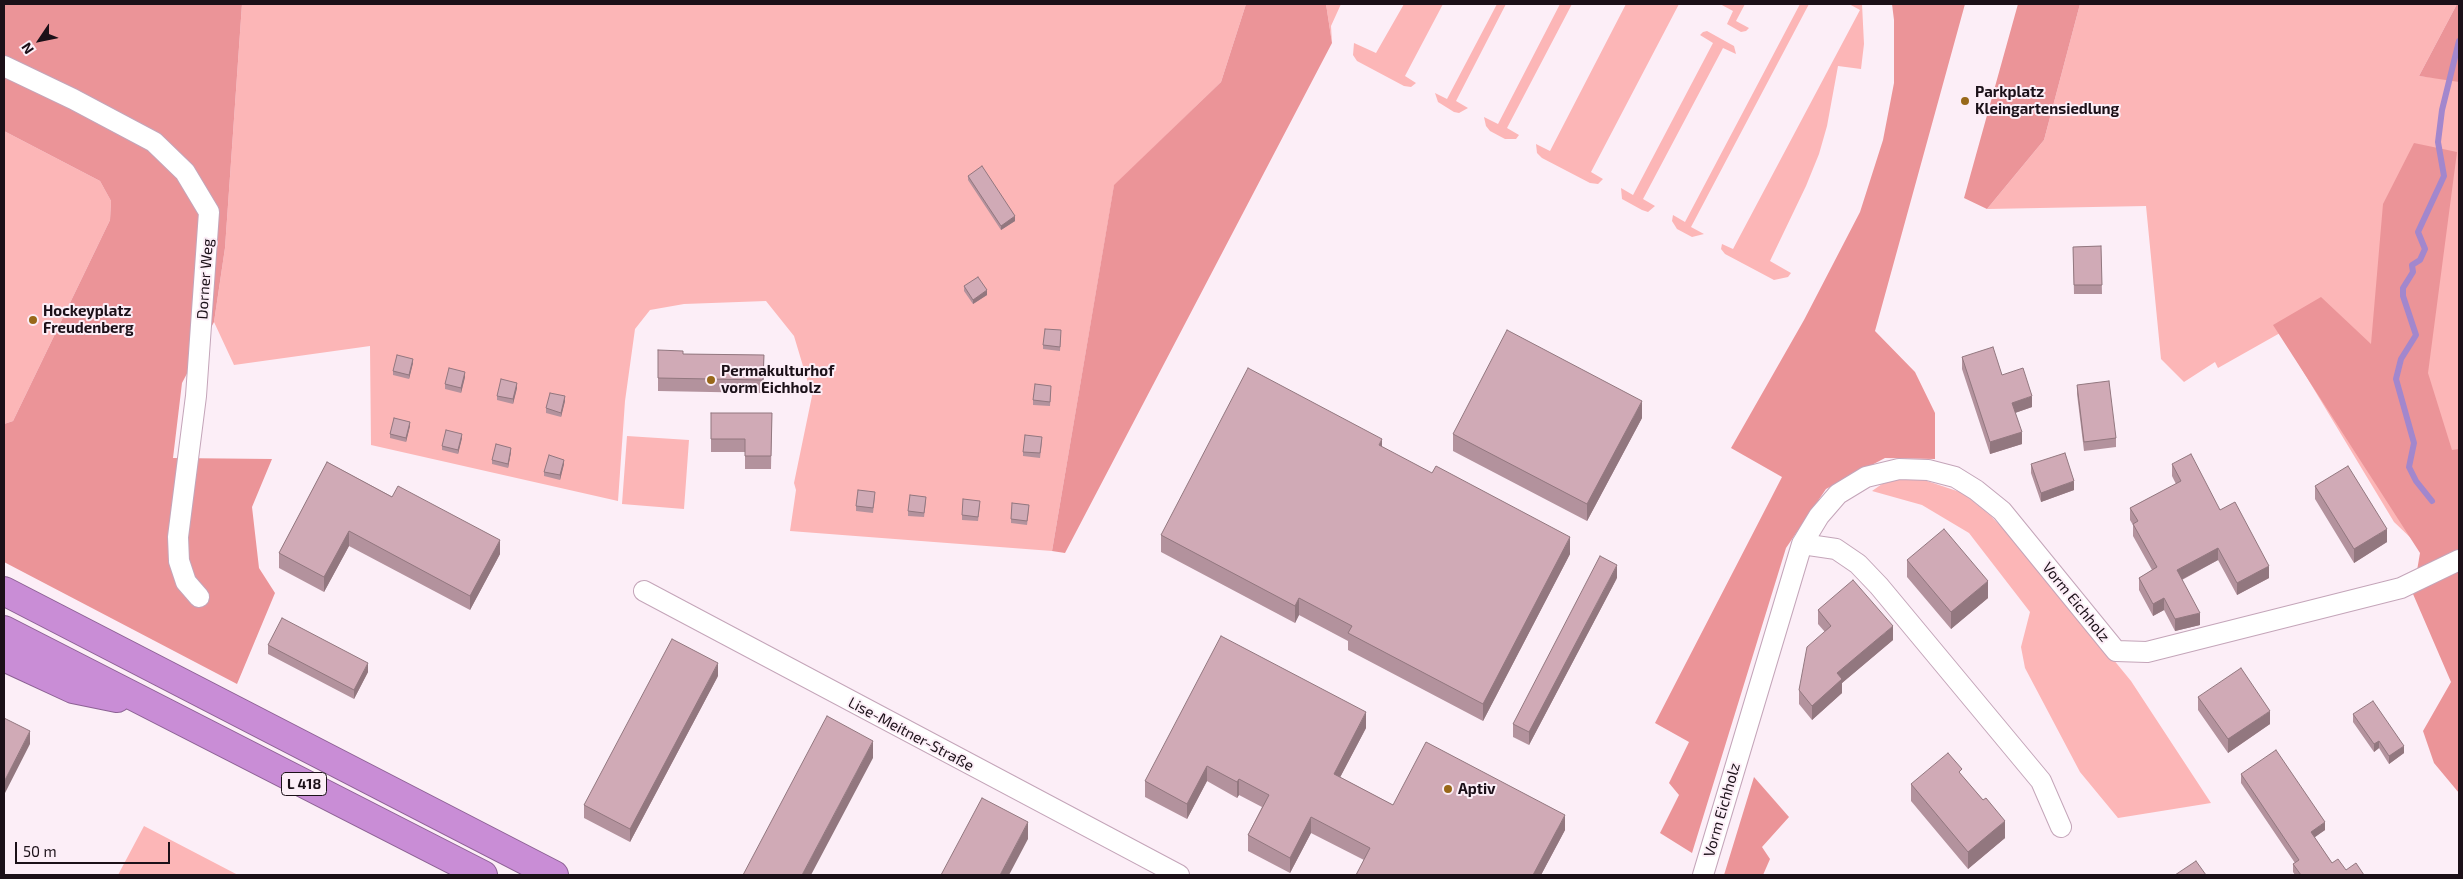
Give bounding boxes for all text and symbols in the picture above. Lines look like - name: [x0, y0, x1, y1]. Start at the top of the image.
- north arrow: [15, 15, 65, 65]
- text: N: [17, 40, 37, 58]
- place label: Parkplatz Kleingartensiedlung: [1975, 83, 2119, 118]
- marker: Parkplatz Kleingartensiedlung: [1959, 95, 1971, 107]
- street label: Dorner Weg: [193, 238, 217, 320]
- place label: Hockeyplatz Freudenberg: [43, 302, 134, 337]
- marker: Hockeyplatz Freudenberg: [27, 314, 39, 326]
- place label: Permakulturhof vorm Eichholz: [721, 362, 834, 397]
- marker: Permakulturhof vorm Eichholz: [705, 374, 717, 386]
- street label: Vorm Eichholz: [2038, 559, 2114, 645]
- street label: Lise-Meitner-Straße: [845, 693, 977, 775]
- street label: Vorm Eichholz: [1700, 761, 1744, 859]
- road number: L 418: [282, 772, 326, 796]
- place label: Aptiv: [1458, 780, 1496, 798]
- marker: Aptiv: [1442, 783, 1454, 795]
- scale bar: [18, 832, 172, 864]
- text: 50 m: [23, 842, 57, 860]

